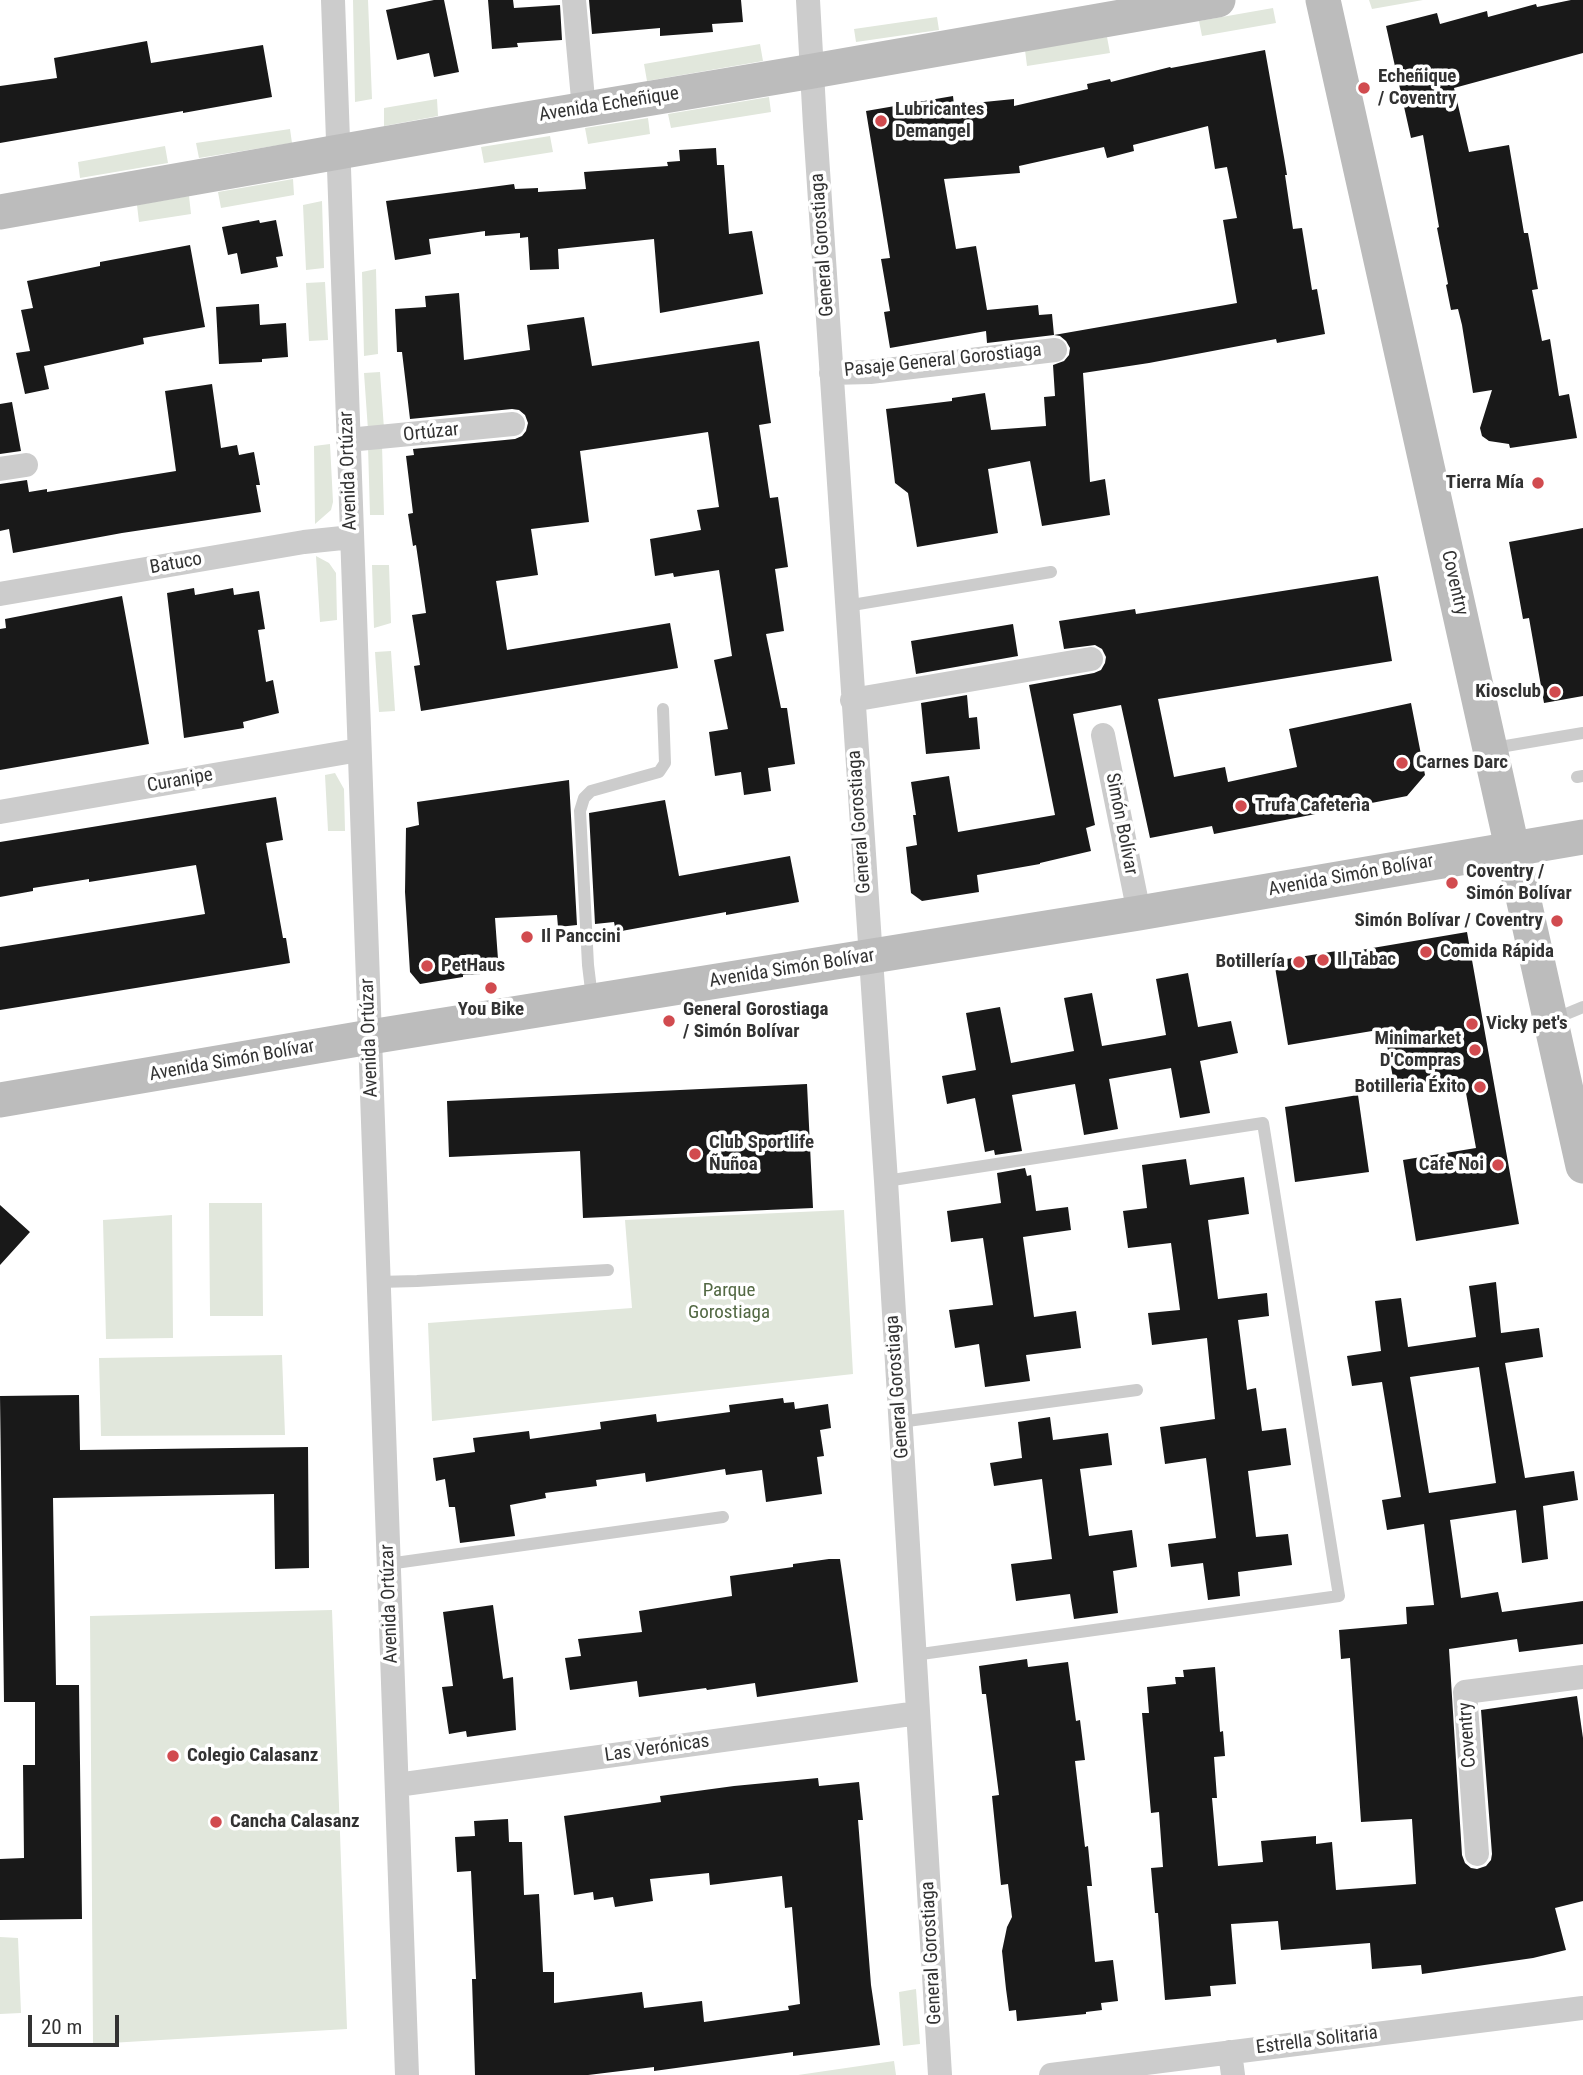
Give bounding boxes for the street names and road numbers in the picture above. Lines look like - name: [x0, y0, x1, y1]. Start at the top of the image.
- street label: Avenida Echeñique: [538, 83, 680, 127]
- street label: General Gorostiaga: [807, 173, 839, 317]
- street label: Pasaje General Gorostiaga: [843, 339, 1043, 383]
- street label: Avenida Ortúzar: [336, 411, 362, 531]
- street label: Ortúzar: [402, 419, 460, 447]
- street label: Batuco: [148, 548, 204, 580]
- street label: Coventry: [1435, 548, 1473, 618]
- street label: General Gorostiaga: [844, 750, 876, 894]
- street label: Curanipe: [145, 764, 215, 798]
- street label: Simón Bolívar: [1100, 771, 1142, 877]
- street label: Avenida Simón Bolívar: [1267, 850, 1435, 902]
- street label: Avenida Simón Bolívar: [708, 945, 876, 993]
- street label: Avenida Ortúzar: [357, 978, 383, 1098]
- street label: Avenida Simón Bolívar: [148, 1035, 316, 1087]
- street label: General Gorostiaga: [882, 1315, 914, 1459]
- street label: Avenida Ortúzar: [377, 1544, 403, 1664]
- street label: Coventry: [1454, 1701, 1482, 1769]
- street label: Las Verónicas: [603, 1730, 711, 1768]
- street label: General Gorostiaga: [917, 1881, 947, 2025]
- street label: Estrella Solitaria: [1255, 2022, 1379, 2060]

